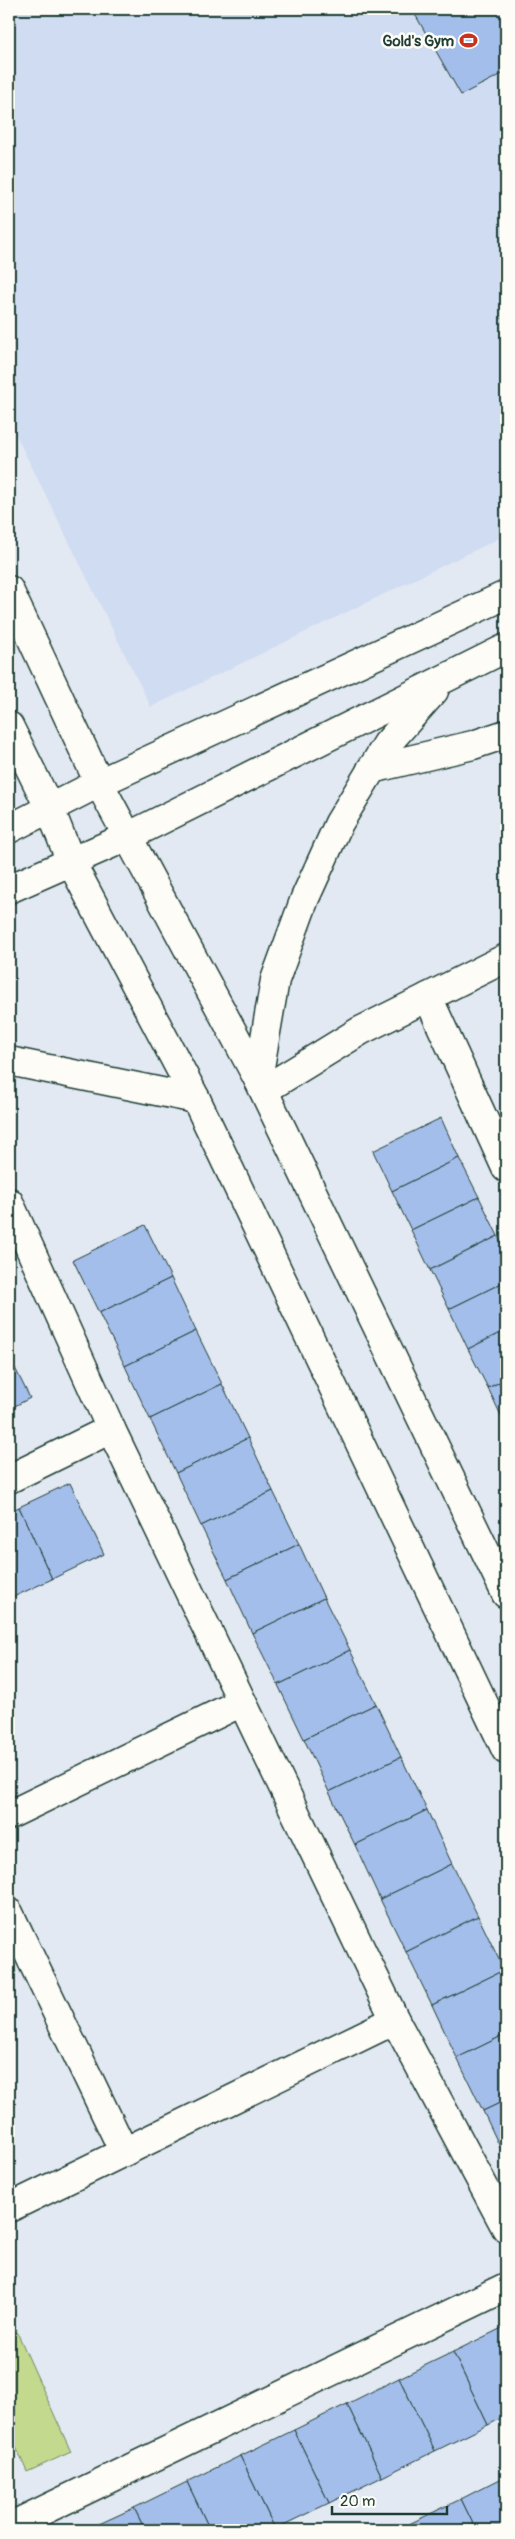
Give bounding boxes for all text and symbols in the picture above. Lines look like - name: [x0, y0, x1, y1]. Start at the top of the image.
- sports icon: Gold's Gym: [458, 31, 478, 51]
- place label: Gold's Gym: [382, 32, 454, 51]
- scale bar: [332, 2484, 448, 2516]
- text: 20 m: [340, 2492, 375, 2511]

